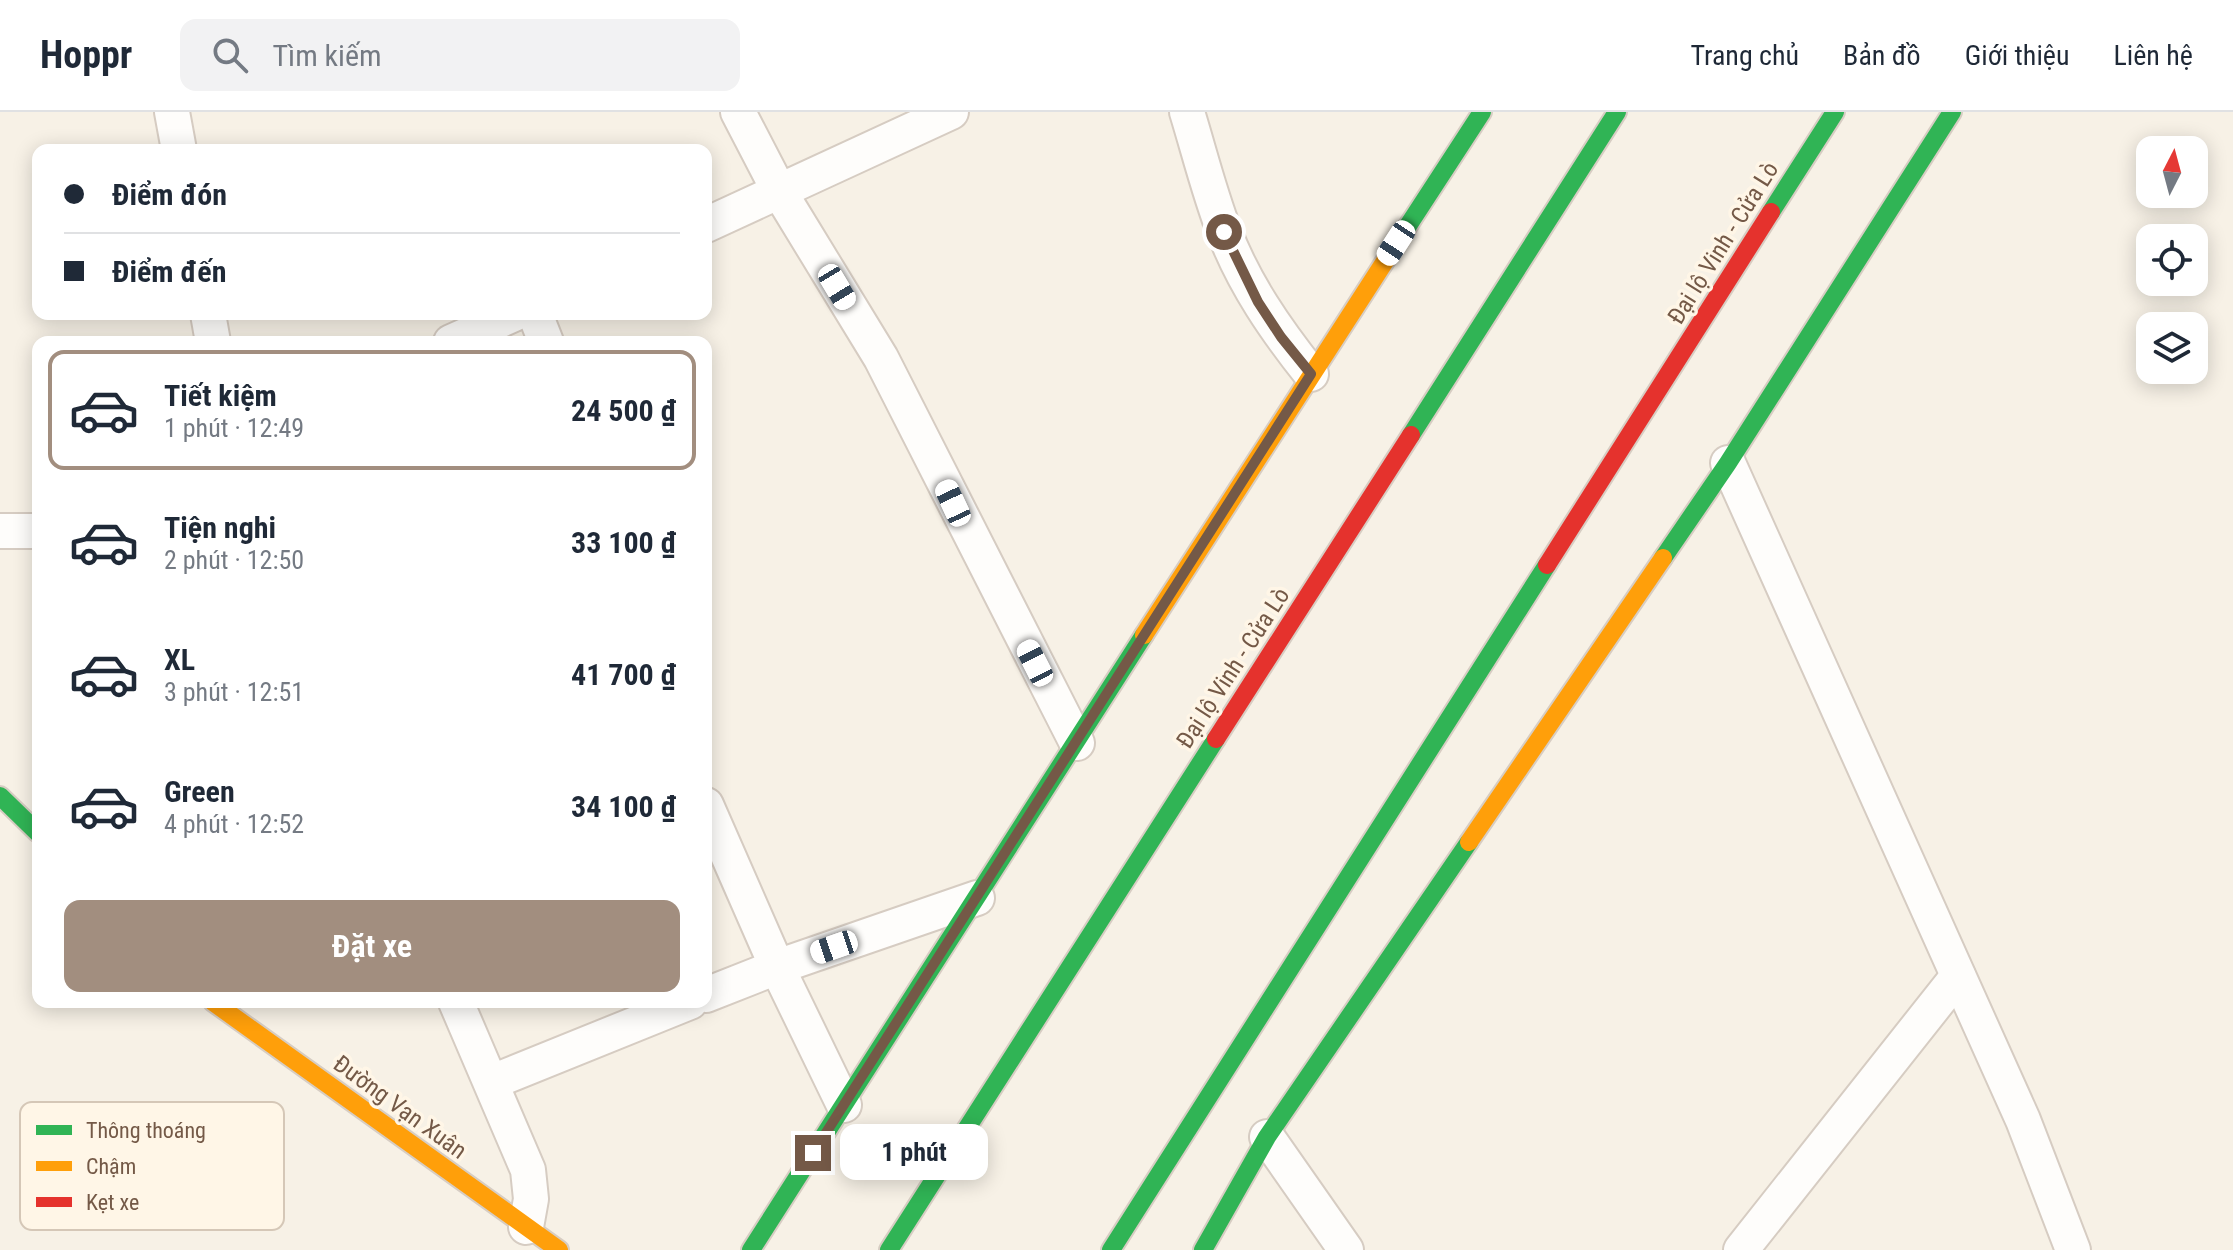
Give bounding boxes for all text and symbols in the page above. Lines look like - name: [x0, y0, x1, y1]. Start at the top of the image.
- search box: [180, 19, 740, 91]
- text: Hoppr: [40, 33, 132, 77]
- icon: search: [208, 33, 252, 77]
- text: Tìm kiếm: [272, 38, 382, 73]
- text: Trang chủ: [1690, 39, 1799, 72]
- text: Bản đồ: [1843, 39, 1921, 72]
- text: Giới thiệu: [1965, 39, 2069, 72]
- text: Liên hệ: [2113, 39, 2193, 72]
- north arrow: [2136, 136, 2208, 208]
- map controls: [2136, 136, 2208, 384]
- street label: Đại lộ Vinh - Cửa Lò: [1662, 157, 1784, 329]
- text: Điểm đón: [112, 177, 227, 212]
- route start: [1206, 214, 1242, 250]
- car: [1373, 216, 1419, 270]
- button: locate: [2136, 224, 2208, 296]
- text: Điểm đến: [112, 254, 226, 289]
- car: [814, 260, 860, 314]
- button: layers: [2136, 312, 2208, 384]
- icon: car: [68, 374, 140, 446]
- text: Tiết kiệm: [164, 378, 277, 413]
- text: 24 500 ₫: [571, 393, 676, 428]
- text: 1 phút · 12:49: [164, 413, 304, 443]
- car: [932, 476, 974, 530]
- icon: car: [68, 506, 140, 578]
- text: Tiện nghi: [164, 510, 276, 545]
- text: 33 100 ₫: [571, 525, 676, 560]
- text: 2 phút · 12:50: [164, 545, 304, 575]
- street label: Đại lộ Vinh - Cửa Lò: [1171, 582, 1295, 754]
- car: [1013, 636, 1057, 690]
- icon: car: [68, 638, 140, 710]
- text: XL: [164, 642, 195, 677]
- text: 41 700 ₫: [571, 657, 676, 692]
- text: 3 phút · 12:51: [164, 677, 304, 707]
- icon: car: [68, 770, 140, 842]
- text: Green: [164, 774, 235, 809]
- text: 34 100 ₫: [571, 789, 676, 824]
- text: 4 phút · 12:52: [164, 809, 304, 839]
- button: Đặt xe: [64, 900, 680, 992]
- car: [807, 928, 861, 966]
- street label: Đường Vạn Xuân: [328, 1049, 472, 1165]
- legend: [20, 1102, 284, 1230]
- text: Thông thoáng: [86, 1118, 206, 1143]
- callout: 1 phút: [841, 1125, 989, 1181]
- route end: [795, 1135, 831, 1171]
- text: 1 phút: [881, 1137, 947, 1167]
- text: Chậm: [86, 1154, 136, 1179]
- text: Kẹt xe: [86, 1190, 139, 1215]

